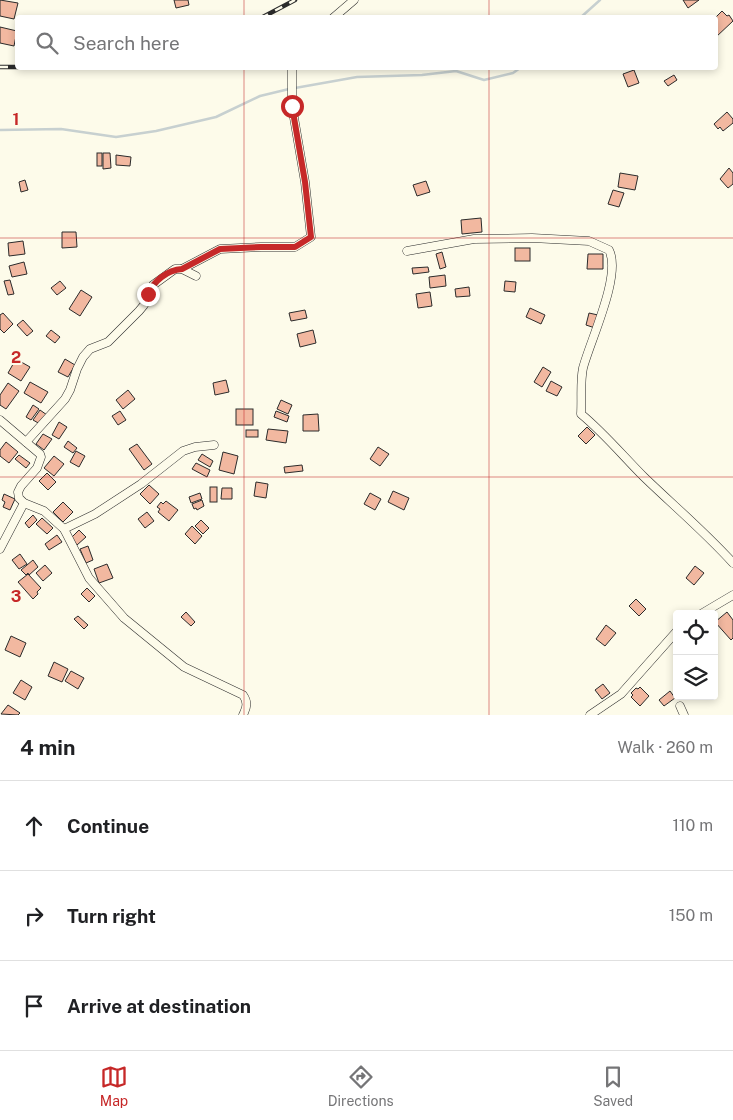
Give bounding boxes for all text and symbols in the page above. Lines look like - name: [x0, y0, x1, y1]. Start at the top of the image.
- search box: [15, 15, 718, 70]
- icon: search: [33, 29, 61, 57]
- text: Search here: [73, 32, 180, 54]
- route start: [281, 95, 304, 118]
- text: 1: [13, 110, 19, 129]
- route end: [137, 283, 160, 306]
- text: 2: [11, 348, 21, 367]
- text: 3: [11, 587, 21, 606]
- map controls: [673, 610, 718, 700]
- button: locate: [673, 610, 718, 655]
- button: layers: [673, 655, 718, 700]
- text: 4 min: [20, 735, 75, 760]
- text: Walk · 260 m: [618, 738, 713, 757]
- icon: ahead: [20, 812, 48, 840]
- text: Continue: [67, 815, 149, 837]
- text: 110 m: [672, 816, 713, 835]
- icon: right: [20, 902, 48, 930]
- text: Turn right: [67, 905, 156, 927]
- text: 150 m: [669, 906, 713, 925]
- icon: arrive: [20, 992, 48, 1020]
- text: Arrive at destination: [67, 995, 251, 1017]
- tab: Map: [100, 1063, 128, 1109]
- tab: Directions: [328, 1063, 394, 1109]
- tab: Saved: [593, 1063, 633, 1109]

